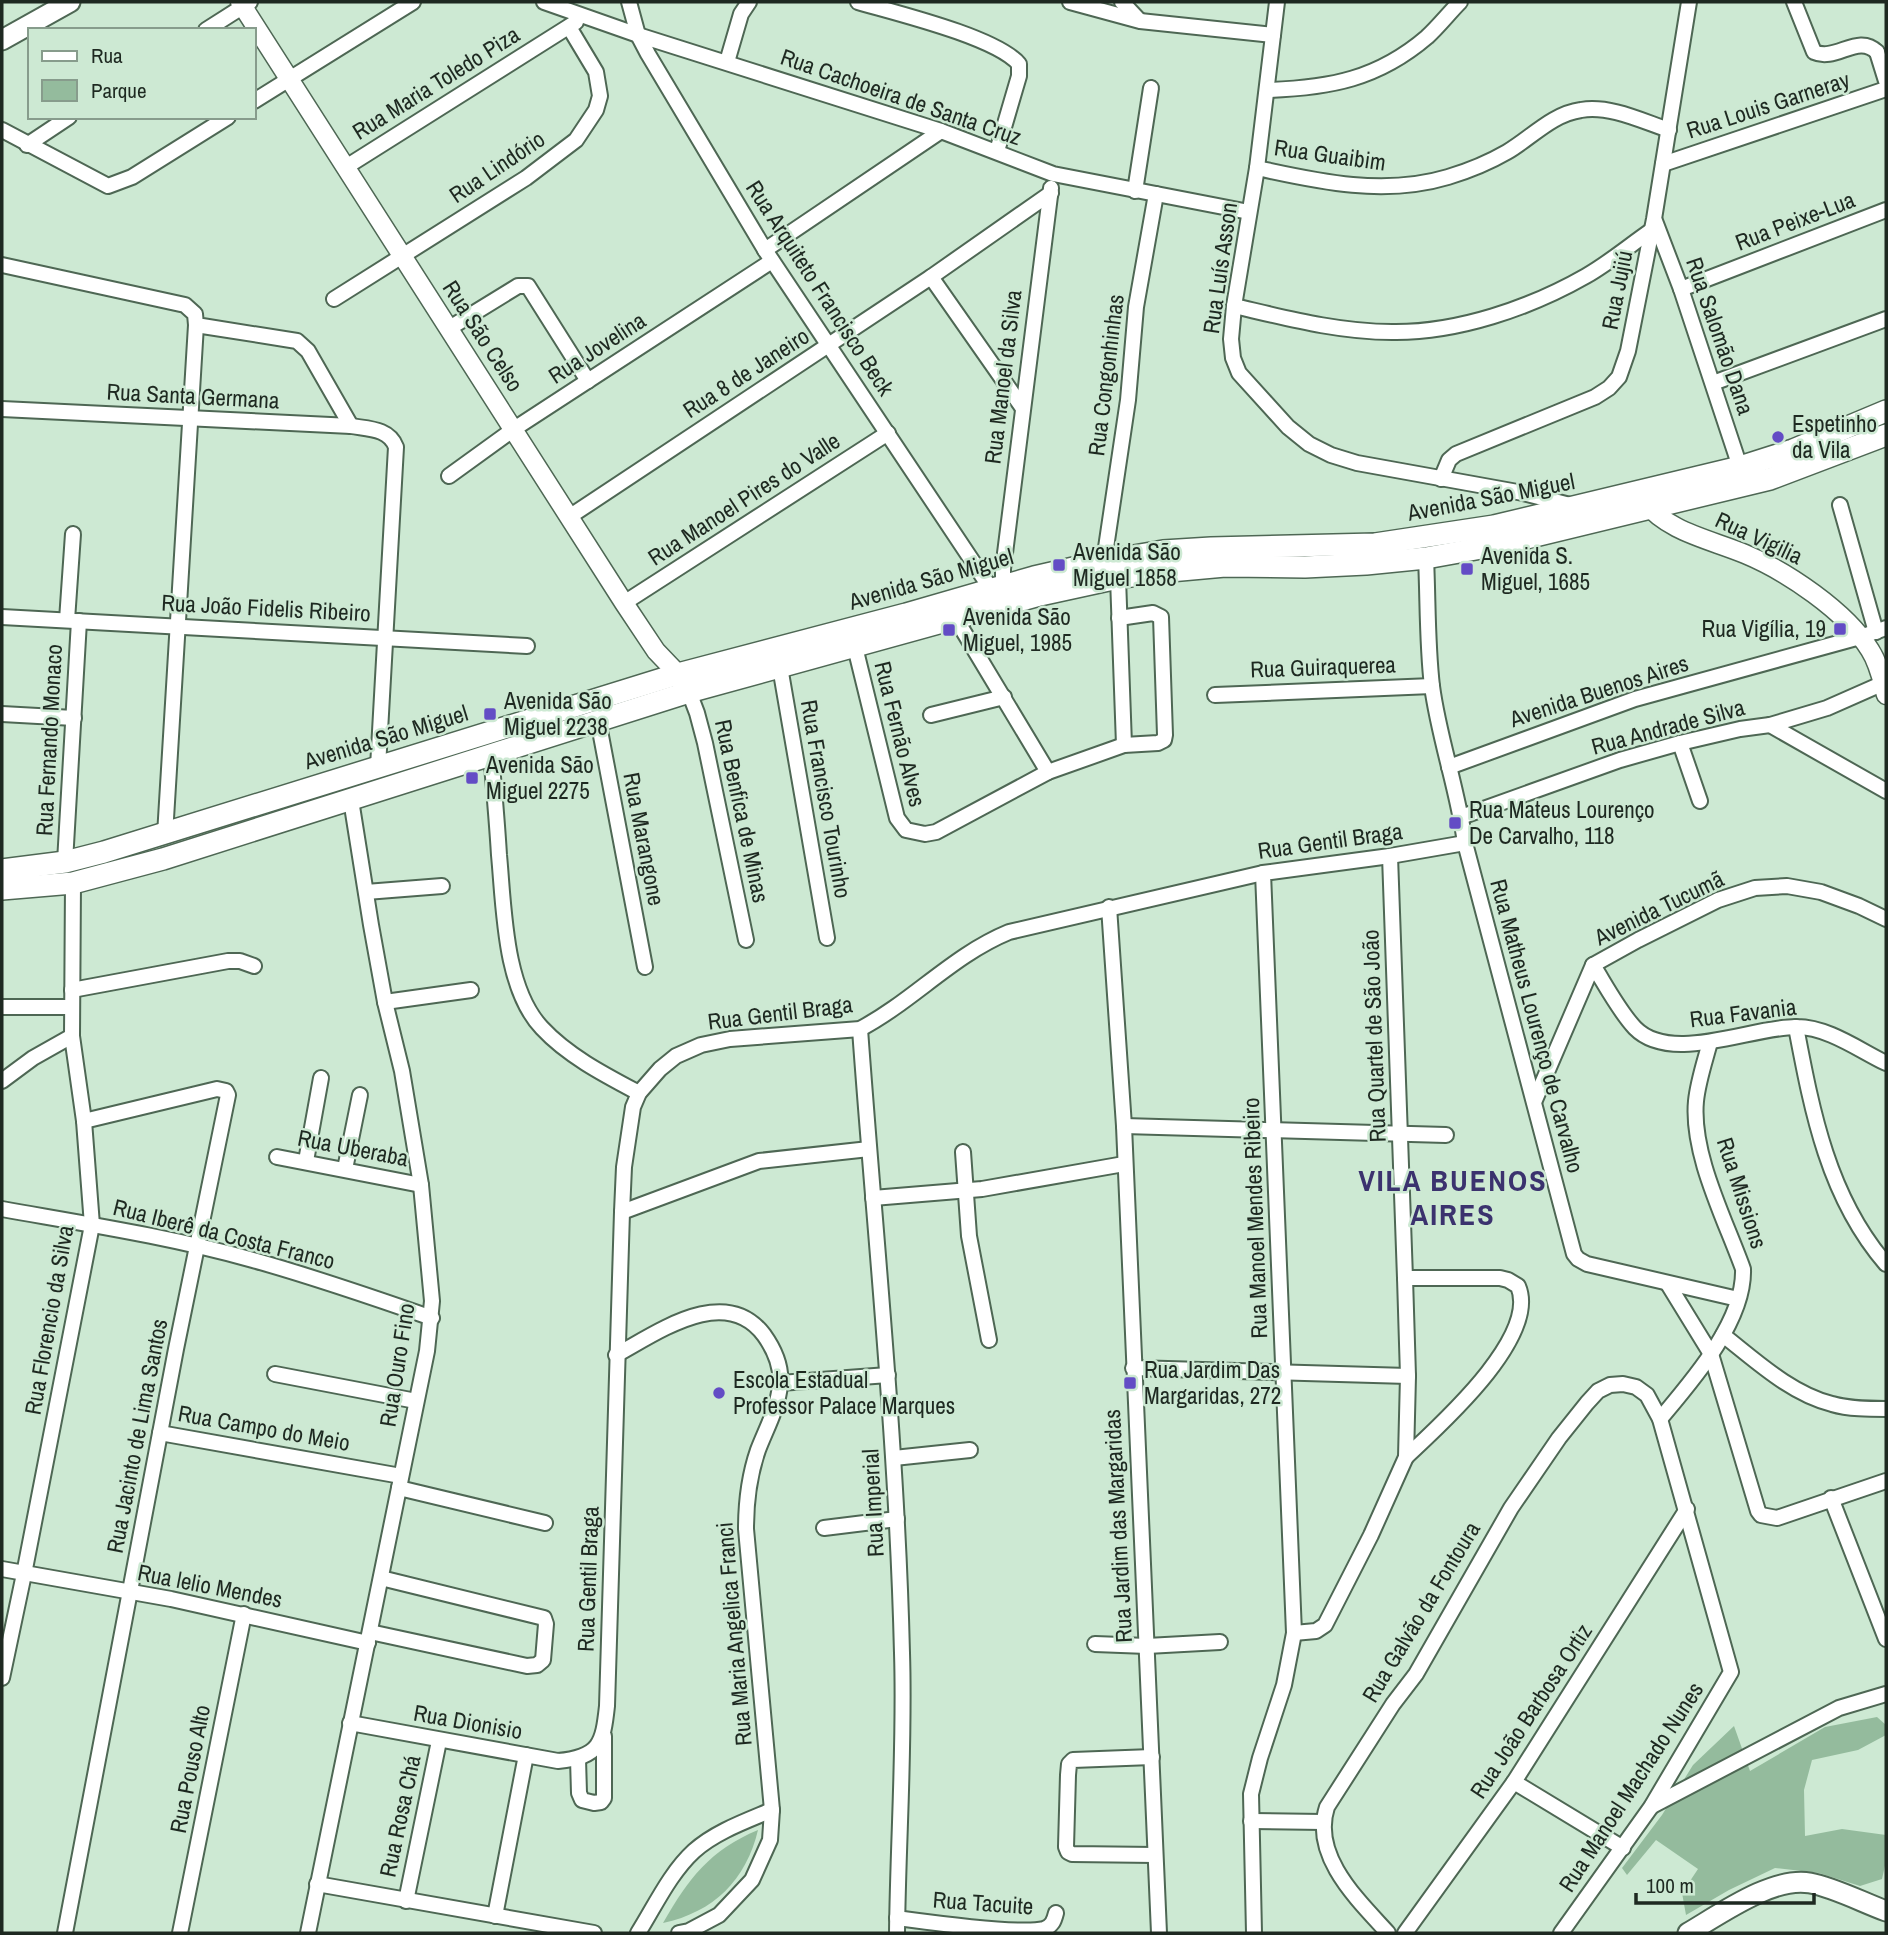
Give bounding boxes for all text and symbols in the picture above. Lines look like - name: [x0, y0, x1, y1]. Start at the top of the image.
- street label: Rua Maria Toledo Piza: [346, 18, 526, 146]
- legend: [28, 28, 256, 119]
- text: Rua: [91, 41, 123, 70]
- street label: Rua Cachoeira de Santa Cruz: [777, 41, 1026, 152]
- street label: Rua Louis Garneray: [1682, 63, 1854, 146]
- text: Parque: [91, 76, 147, 105]
- street label: Rua Lindório: [443, 123, 551, 210]
- street label: Rua Guaibim: [1272, 131, 1388, 178]
- street label: Rua Arquiteto Francisco Beck: [739, 174, 902, 402]
- street label: Rua Peixe-Lua: [1731, 183, 1860, 258]
- street label: Rua Luís Asson: [1195, 200, 1244, 336]
- street label: Rua Jujiú: [1594, 248, 1639, 332]
- street label: Rua Salomão Dana: [1679, 253, 1762, 419]
- street label: Rua São Celso: [436, 274, 531, 397]
- street label: Rua Manoel da Silva: [976, 288, 1029, 466]
- street label: Rua Congonhinhas: [1080, 292, 1131, 457]
- street label: Rua Jovelina: [542, 304, 652, 391]
- street label: Rua 8 de Janeiro: [677, 320, 815, 425]
- street label: Rua Santa Germana: [106, 375, 281, 416]
- place label: Espetinho da Vila: [1792, 408, 1877, 465]
- street label: Rua Manoel Pires do Valle: [642, 425, 846, 572]
- marker: Espetinho da Vila: [1770, 429, 1786, 445]
- street label: Avenida São Miguel: [1404, 465, 1577, 528]
- street label: Rua Vigilia: [1711, 504, 1808, 571]
- place label: Avenida São Miguel 1858: [1072, 536, 1181, 593]
- street label: Avenida São Miguel: [844, 540, 1017, 617]
- place label: Avenida S. Miguel, 1685: [1480, 540, 1590, 597]
- marker: Avenida São Miguel 1858: [1051, 557, 1067, 573]
- marker: Avenida S. Miguel, 1685: [1459, 561, 1475, 577]
- street label: Rua João Fidelis Ribeiro: [161, 587, 372, 628]
- place label: Avenida São Miguel, 1985: [962, 601, 1072, 658]
- place label: Rua Vigília, 19: [1702, 613, 1826, 644]
- marker: Rua Vigília, 19: [1832, 621, 1848, 637]
- marker: Avenida São Miguel, 1985: [941, 622, 957, 638]
- street label: Rua Fernando Monaco: [28, 643, 69, 837]
- street label: Avenida Buenos Aires: [1505, 647, 1692, 734]
- street label: Rua Guiraquerea: [1250, 648, 1397, 685]
- street label: Rua Fernão Alves: [867, 658, 934, 810]
- place label: Avenida São Miguel 2238: [503, 685, 612, 742]
- street label: Rua Andrade Silva: [1588, 691, 1748, 762]
- street label: Avenida São Miguel: [299, 697, 471, 776]
- street label: Rua Francisco Tourinho: [794, 697, 859, 901]
- marker: Avenida São Miguel 2238: [482, 706, 498, 722]
- street label: Rua Benfica de Minas: [708, 716, 777, 905]
- place label: Avenida São Miguel 2275: [485, 749, 594, 806]
- marker: Avenida São Miguel 2275: [464, 770, 480, 786]
- street label: Rua Marangone: [616, 770, 673, 908]
- place label: Rua Mateus Lourenço De Carvalho, 118: [1469, 794, 1655, 851]
- street label: Rua Gentil Braga: [1256, 815, 1405, 866]
- marker: Rua Mateus Lourenço De Carvalho, 118: [1447, 815, 1463, 831]
- street label: Avenida Tucumã: [1588, 863, 1729, 953]
- street label: Rua Matheus Lourenço de Carvalho: [1483, 876, 1592, 1176]
- street label: Rua Quartel de São João: [1354, 929, 1393, 1143]
- street label: Rua Gentil Braga: [706, 988, 855, 1037]
- street label: Rua Favania: [1688, 991, 1798, 1034]
- street label: Rua Manoel Mendes Ribeiro: [1235, 1097, 1274, 1339]
- street label: Rua Uberaba: [295, 1122, 412, 1174]
- street label: Rua Missions: [1710, 1133, 1775, 1252]
- district label: VILA BUENOS AIRES: [1358, 1160, 1548, 1234]
- street label: Rua Iberê da Costa Franco: [110, 1191, 338, 1276]
- street label: Rua Florencio da Silva: [17, 1222, 81, 1417]
- street label: Rua Ouro Fino: [371, 1301, 422, 1429]
- street label: Rua Jacinto de Lima Santos: [99, 1316, 174, 1556]
- place label: Rua Jardim Das Margaridas, 272: [1144, 1354, 1281, 1411]
- place label: Escola Estadual Professor Palace Marques: [733, 1364, 955, 1421]
- marker: Rua Jardim Das Margaridas, 272: [1122, 1375, 1138, 1391]
- marker: Escola Estadual Professor Palace Marques: [711, 1385, 727, 1401]
- street label: Rua Campo do Meio: [176, 1397, 352, 1458]
- street label: Rua Jardim das Margaridas: [1096, 1409, 1139, 1644]
- street label: Rua Imperial: [854, 1448, 891, 1558]
- street label: Rua Gentil Braga: [569, 1505, 606, 1652]
- street label: Rua Galvão da Fontoura: [1354, 1515, 1487, 1708]
- street label: Rua Maria Angelica Franci: [708, 1521, 759, 1747]
- street label: Rua lelio Mendes: [135, 1556, 285, 1615]
- street label: Rua João Barbosa Ortiz: [1462, 1617, 1599, 1804]
- street label: Rua Manoel Machado Nunes: [1551, 1676, 1710, 1898]
- street label: Rua Dionisio: [411, 1697, 525, 1746]
- street label: Rua Pouso Alto: [162, 1702, 217, 1836]
- street label: Rua Rosa Chá: [371, 1752, 428, 1880]
- scale bar: [1636, 1862, 1814, 1906]
- text: 100 m: [1646, 1871, 1694, 1900]
- street label: Rua Tacuite: [932, 1884, 1034, 1921]

